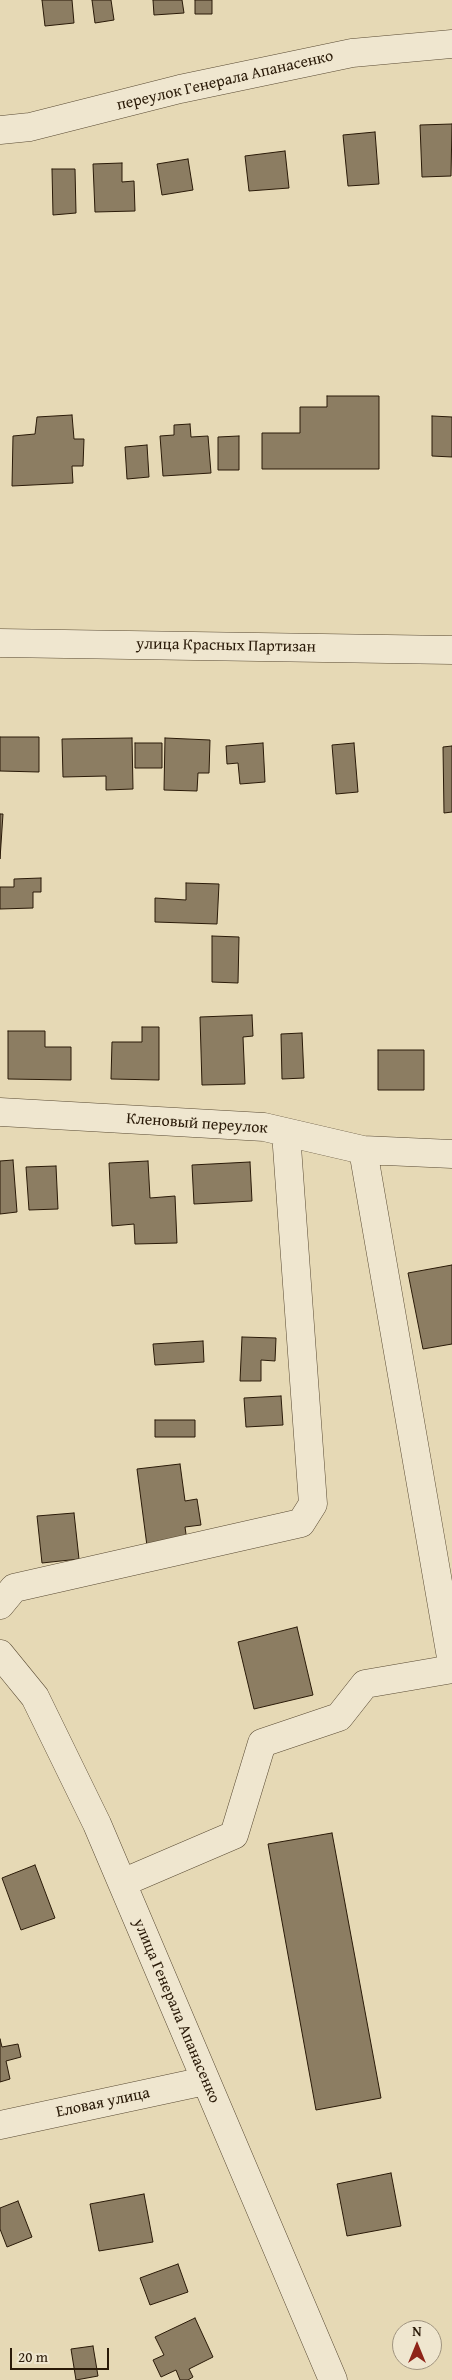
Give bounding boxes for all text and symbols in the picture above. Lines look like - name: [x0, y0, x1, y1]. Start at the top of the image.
- street label: переулок Генерала Апанасенко: [115, 47, 335, 115]
- street label: улица Красных Партизан: [136, 635, 316, 657]
- street label: Кленовый переулок: [126, 1109, 268, 1139]
- street label: улица Генерала Апанасенко: [128, 1916, 224, 2106]
- street label: Еловая улица: [54, 2084, 152, 2122]
- north arrow: [392, 2320, 442, 2370]
- text: N: [412, 2321, 422, 2341]
- scale bar: [12, 2338, 111, 2370]
- text: 20 m: [18, 2346, 48, 2367]

